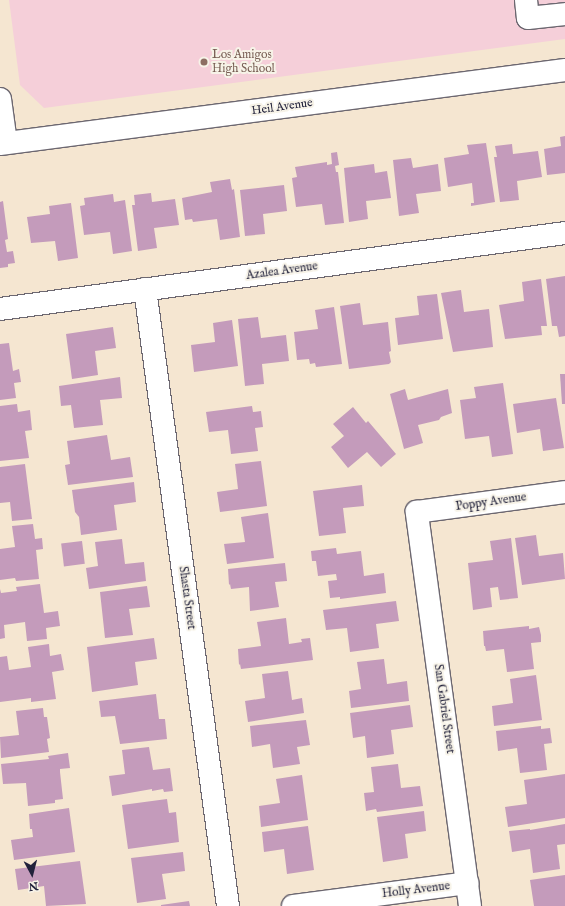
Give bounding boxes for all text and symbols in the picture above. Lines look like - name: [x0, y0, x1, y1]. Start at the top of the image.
- place label: Los Amigos High School: [212, 48, 275, 76]
- marker: Los Amigos High School: [199, 57, 209, 67]
- street label: Heil Avenue: [251, 96, 313, 118]
- street label: Azalea Avenue: [245, 259, 319, 283]
- street label: Poppy Avenue: [455, 490, 527, 514]
- street label: Shasta Street: [175, 565, 199, 631]
- street label: San Gabriel Street: [431, 663, 457, 755]
- north arrow: [12, 854, 52, 894]
- text: N: [28, 878, 39, 893]
- street label: Holly Avenue: [381, 879, 451, 901]

